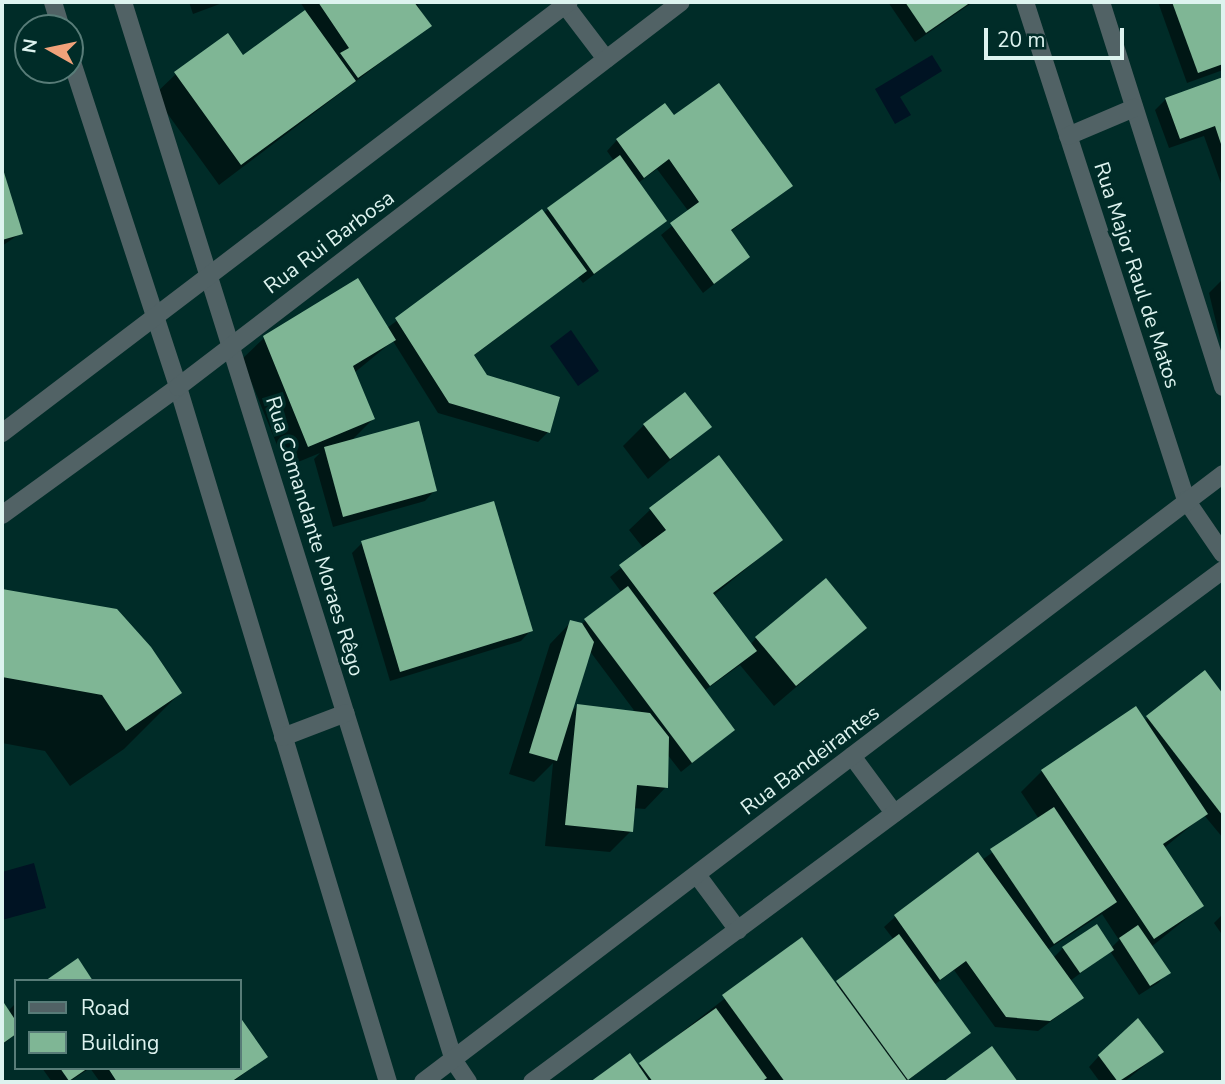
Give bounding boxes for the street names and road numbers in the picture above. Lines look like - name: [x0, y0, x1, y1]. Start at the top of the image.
- street label: Rua Major Raul de Matos: [1088, 159, 1186, 391]
- street label: Rua Rui Barbosa: [259, 185, 399, 299]
- street label: Rua Comandante Moraes Rêgo: [260, 393, 370, 679]
- street label: Rua Bandeirantes: [736, 700, 884, 820]

